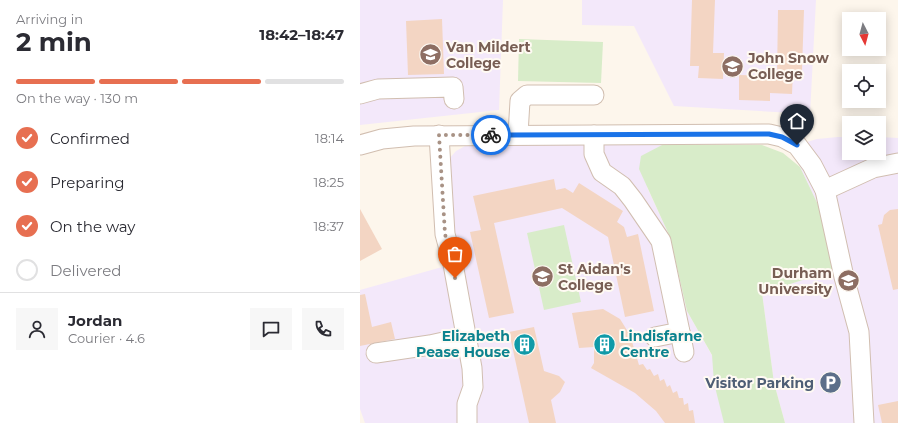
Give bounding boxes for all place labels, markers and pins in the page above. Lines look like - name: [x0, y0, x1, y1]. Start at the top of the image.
- place label: Van Mildert College: [445, 38, 531, 72]
- school or university icon: Van Mildert College: [417, 42, 443, 68]
- place label: John Snow College: [747, 49, 830, 83]
- school or university icon: John Snow College: [720, 53, 746, 79]
- pin: [780, 104, 814, 145]
- pin: [438, 237, 472, 278]
- place label: St Aidan's College: [558, 260, 631, 294]
- school or university icon: St Aidan's College: [530, 264, 556, 290]
- place label: Durham University: [758, 264, 833, 298]
- school or university icon: Durham University: [835, 268, 861, 294]
- place label: Elizabeth Pease House: [416, 327, 510, 361]
- place label: Lindisfarne Centre: [620, 327, 702, 361]
- building icon: Elizabeth Pease House: [512, 331, 538, 357]
- building icon: Lindisfarne Centre: [592, 331, 618, 357]
- parking icon: Visitor Parking: [817, 370, 843, 396]
- place label: Visitor Parking: [704, 374, 814, 392]

